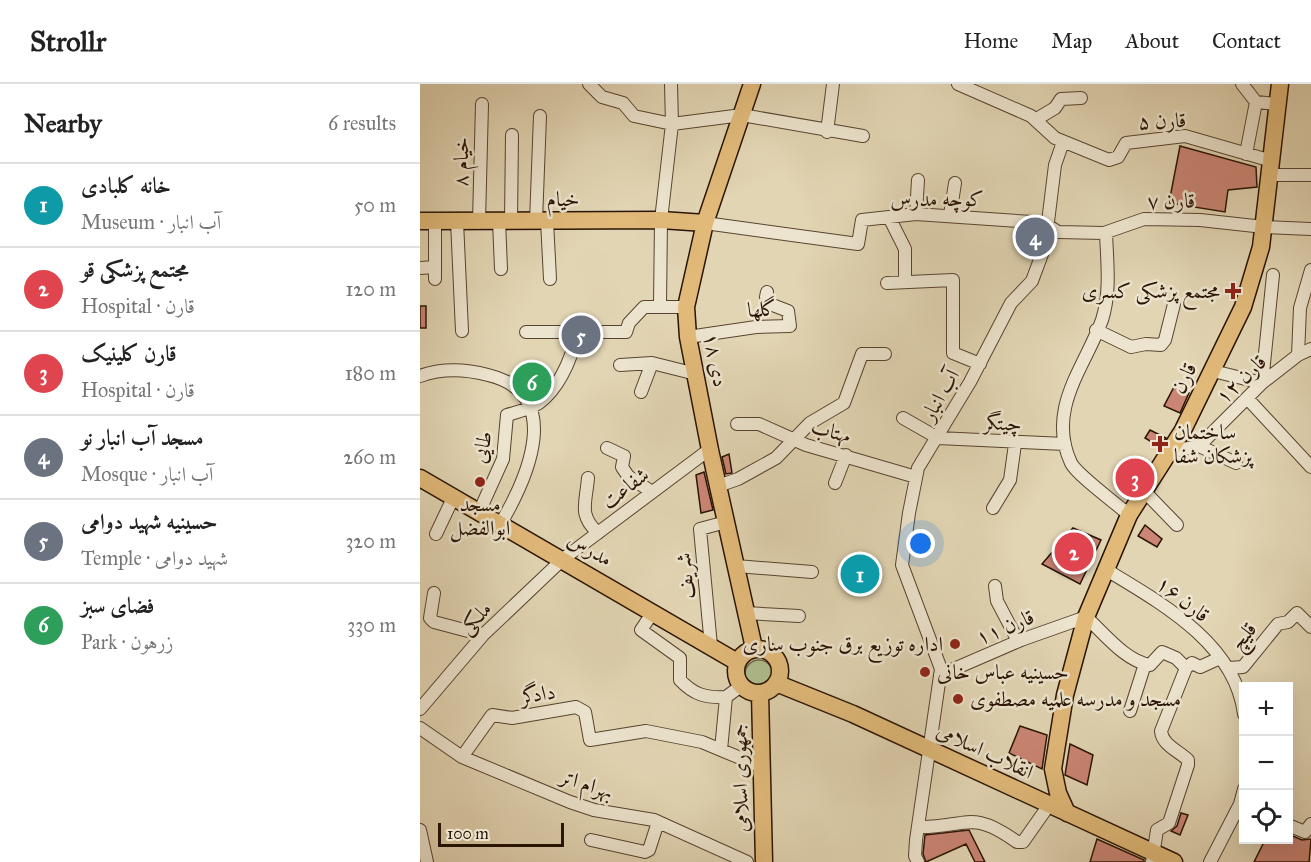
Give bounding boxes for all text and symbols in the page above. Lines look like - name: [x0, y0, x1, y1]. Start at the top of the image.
- text: Strollr: [30, 24, 106, 59]
- text: Home: [963, 28, 1018, 54]
- text: Map: [1051, 28, 1092, 54]
- text: About: [1125, 28, 1179, 54]
- text: Contact: [1212, 28, 1281, 54]
- text: Nearby: [24, 107, 102, 139]
- street label: قارن ۵: [1137, 107, 1187, 135]
- text: 6 results: [328, 111, 396, 135]
- street label: خیام ۸: [448, 137, 479, 187]
- text: خانه کلبادی: [81, 172, 171, 199]
- street label: خیام: [546, 186, 580, 217]
- street label: کوچه مدرس: [890, 186, 984, 213]
- street label: قارن ٧: [1147, 188, 1195, 214]
- text: 1: [40, 193, 47, 217]
- text: 50 m: [354, 193, 396, 217]
- text: Museum · آب انبار: [81, 210, 221, 234]
- pin: 4: [1016, 214, 1054, 260]
- text: مجتمع پزشکی قو: [81, 256, 189, 283]
- text: 2: [39, 277, 48, 301]
- text: 120 m: [345, 277, 396, 301]
- place label: مجتمع پزشکی کسری: [1082, 278, 1220, 310]
- marker: مجتمع پزشکی کسری: [1224, 282, 1242, 300]
- text: Hospital · قارن: [81, 294, 195, 318]
- street label: گلها: [746, 295, 778, 323]
- pin: 5: [562, 312, 600, 358]
- street label: ۱۸ دی: [698, 331, 734, 389]
- text: قارن کلینیک: [81, 340, 177, 367]
- street label: قارن ۱۲: [1210, 349, 1272, 409]
- street label: قارن: [1165, 358, 1203, 398]
- pin: 6: [512, 360, 552, 404]
- text: 3: [40, 361, 48, 385]
- text: 180 m: [345, 361, 396, 385]
- street label: آب انبار: [914, 362, 966, 427]
- text: Hospital · قارن: [81, 378, 195, 402]
- street label: چیتگر: [981, 409, 1023, 438]
- street label: مهتاب: [808, 413, 854, 450]
- place label: ساختمان پزشکان شفا: [1174, 419, 1254, 469]
- text: مسجد آب انبار نو: [81, 424, 204, 451]
- street label: طایی: [466, 428, 499, 466]
- marker: ساختمان پزشکان شفا: [1151, 435, 1169, 453]
- text: 4: [38, 445, 49, 469]
- text: 260 m: [343, 445, 396, 469]
- pin: 3: [1116, 456, 1154, 500]
- text: Mosque · آب انبار: [81, 462, 213, 486]
- street label: شفاعت: [596, 462, 654, 514]
- marker: مسجد ابوالفضل: [473, 475, 487, 489]
- place label: مسجد ابوالفضل: [450, 491, 510, 543]
- text: حسینیه شهید دوامی: [81, 508, 218, 535]
- street label: مدرس: [563, 526, 617, 572]
- text: 5: [39, 529, 48, 553]
- text: 320 m: [345, 529, 396, 553]
- your location: [906, 529, 935, 558]
- pin: 2: [1054, 530, 1094, 574]
- text: Temple · شهید دوامی: [81, 546, 228, 570]
- street label: شریف: [670, 552, 701, 600]
- pin: 1: [840, 552, 880, 596]
- street label: قارن ۱۶: [1151, 570, 1215, 628]
- text: فضای سبز: [81, 592, 155, 619]
- street label: ملکی: [453, 596, 498, 641]
- street label: قارن ۱۱: [972, 604, 1038, 650]
- text: 6: [38, 613, 49, 637]
- text: 330 m: [347, 613, 396, 637]
- street label: قلیچ: [1224, 617, 1267, 659]
- text: Park · زرهون: [81, 630, 173, 654]
- place label: اداره توزیع برق جنوب ساری: [743, 631, 943, 663]
- marker: اداره توزیع برق جنوب ساری: [948, 637, 962, 651]
- place label: حسینیه عباس خانی: [937, 659, 1069, 685]
- marker: حسینیه عباس خانی: [918, 665, 932, 679]
- street label: دادگر: [517, 677, 557, 710]
- map controls: [1239, 682, 1293, 844]
- button: +: [1239, 682, 1293, 736]
- place label: مسجد و مدرسه علمیه مصطفوی: [970, 686, 1181, 712]
- marker: مسجد و مدرسه علمیه مصطفوی: [951, 692, 965, 706]
- street label: انقلاب اسلامی: [932, 717, 1038, 785]
- street label: جمهوری اسلامی: [726, 723, 754, 833]
- button: −: [1239, 736, 1293, 790]
- street label: بهرام اتر: [554, 763, 617, 810]
- button: locate: [1239, 790, 1293, 844]
- scale bar: [438, 820, 564, 848]
- text: 100 m: [447, 824, 489, 843]

